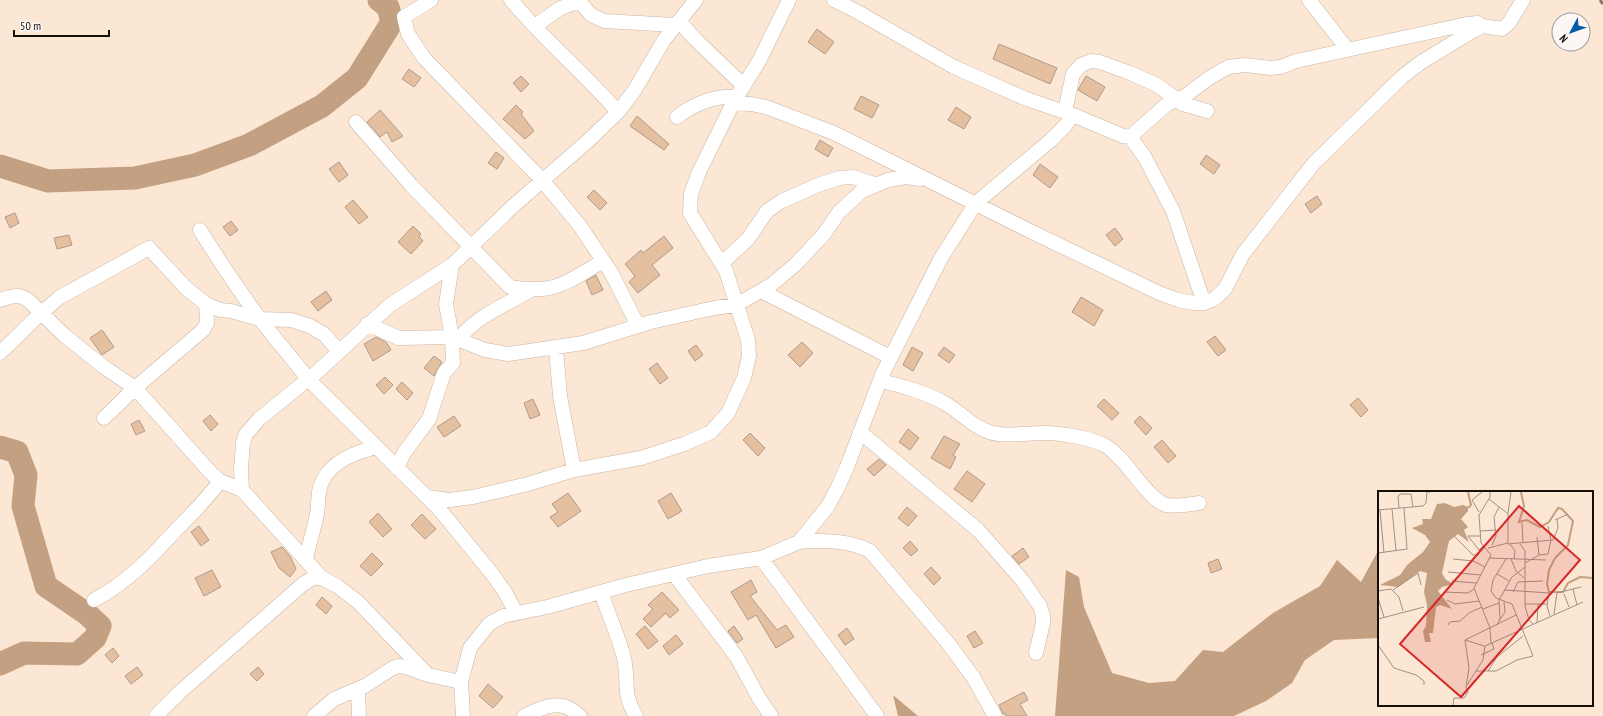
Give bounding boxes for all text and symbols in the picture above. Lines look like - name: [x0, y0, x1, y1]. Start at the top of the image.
- scale bar: [14, 12, 109, 38]
- north arrow: [1551, 12, 1591, 52]
- text: 50 m: [20, 18, 41, 33]
- text: N: [1556, 32, 1571, 45]
- inset map: [1378, 491, 1593, 706]

